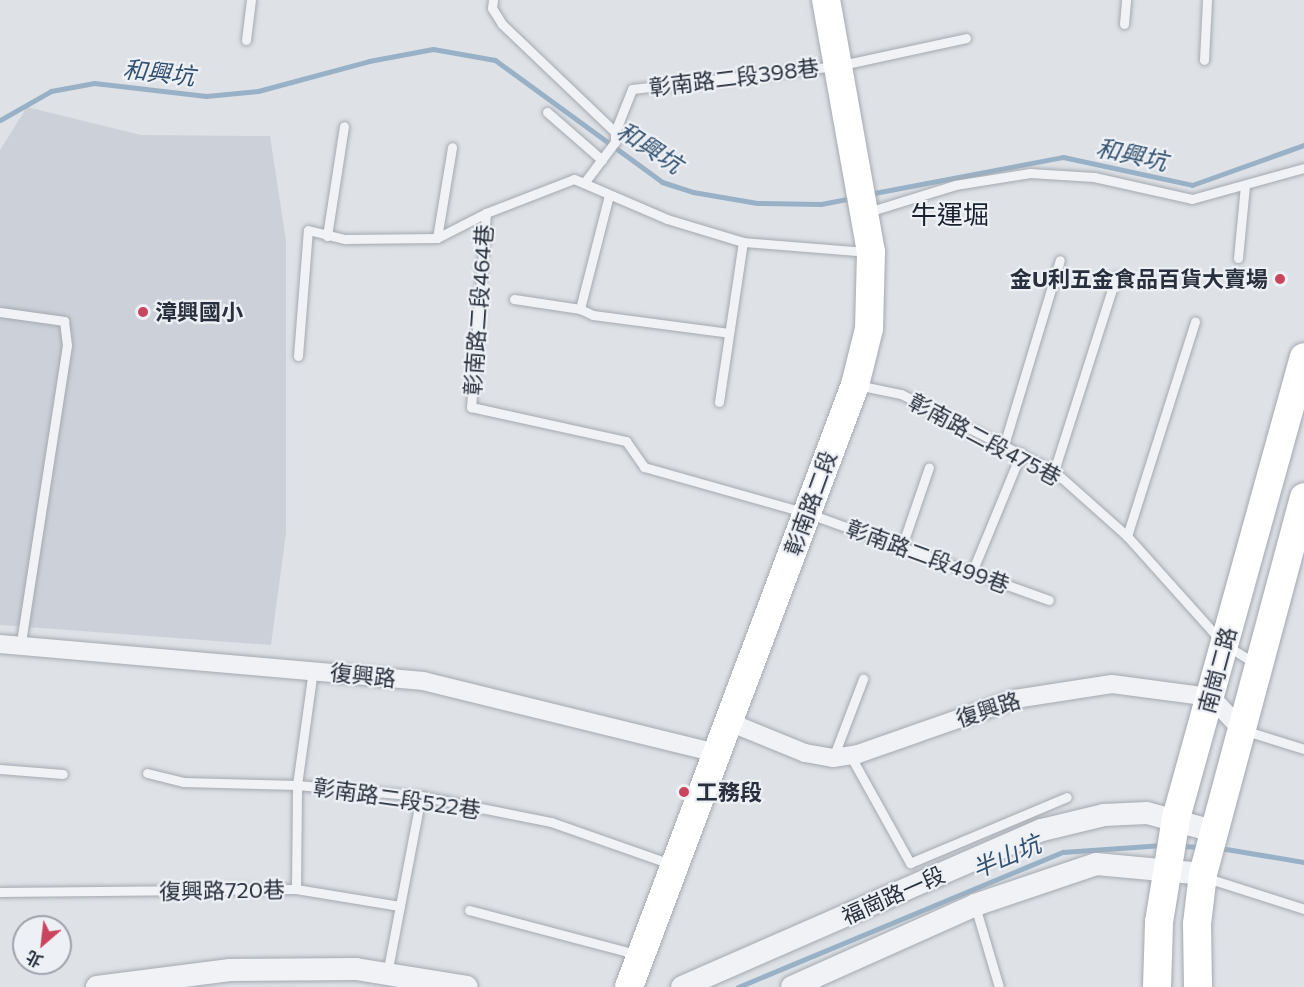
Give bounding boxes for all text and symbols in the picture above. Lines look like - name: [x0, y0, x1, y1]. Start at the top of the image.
- street label: 彰南路二段398巷: [647, 53, 821, 101]
- water label: 和興坑: [122, 54, 196, 90]
- water label: 和興坑: [612, 115, 688, 179]
- water label: 和興坑: [1094, 132, 1170, 176]
- district label: 牛運堀: [911, 198, 989, 230]
- street label: 彰南路二段464巷: [459, 223, 497, 397]
- place label: 金U利五金食品百貨大賣場: [1010, 266, 1268, 292]
- marker: 金U利五金食品百貨大賣場: [1273, 272, 1287, 286]
- place label: 漳興國小: [155, 299, 243, 325]
- marker: 漳興國小: [136, 305, 150, 319]
- street label: 彰南路二段475巷: [904, 388, 1066, 490]
- street label: 彰南路二段: [779, 447, 841, 559]
- street label: 彰南路二段499巷: [843, 514, 1013, 598]
- street label: 南崗二路: [1193, 624, 1241, 716]
- street label: 復興路: [329, 658, 397, 692]
- street label: 復興路: [953, 686, 1023, 732]
- street label: 彰南路二段522巷: [311, 773, 483, 823]
- place label: 工務段: [696, 779, 762, 805]
- marker: 工務段: [677, 785, 691, 799]
- water label: 半山坑: [967, 829, 1045, 883]
- street label: 福崗路一段: [837, 861, 949, 929]
- street label: 復興路720巷: [159, 876, 285, 904]
- north arrow: [12, 915, 72, 975]
- text: 北: [23, 947, 46, 972]

